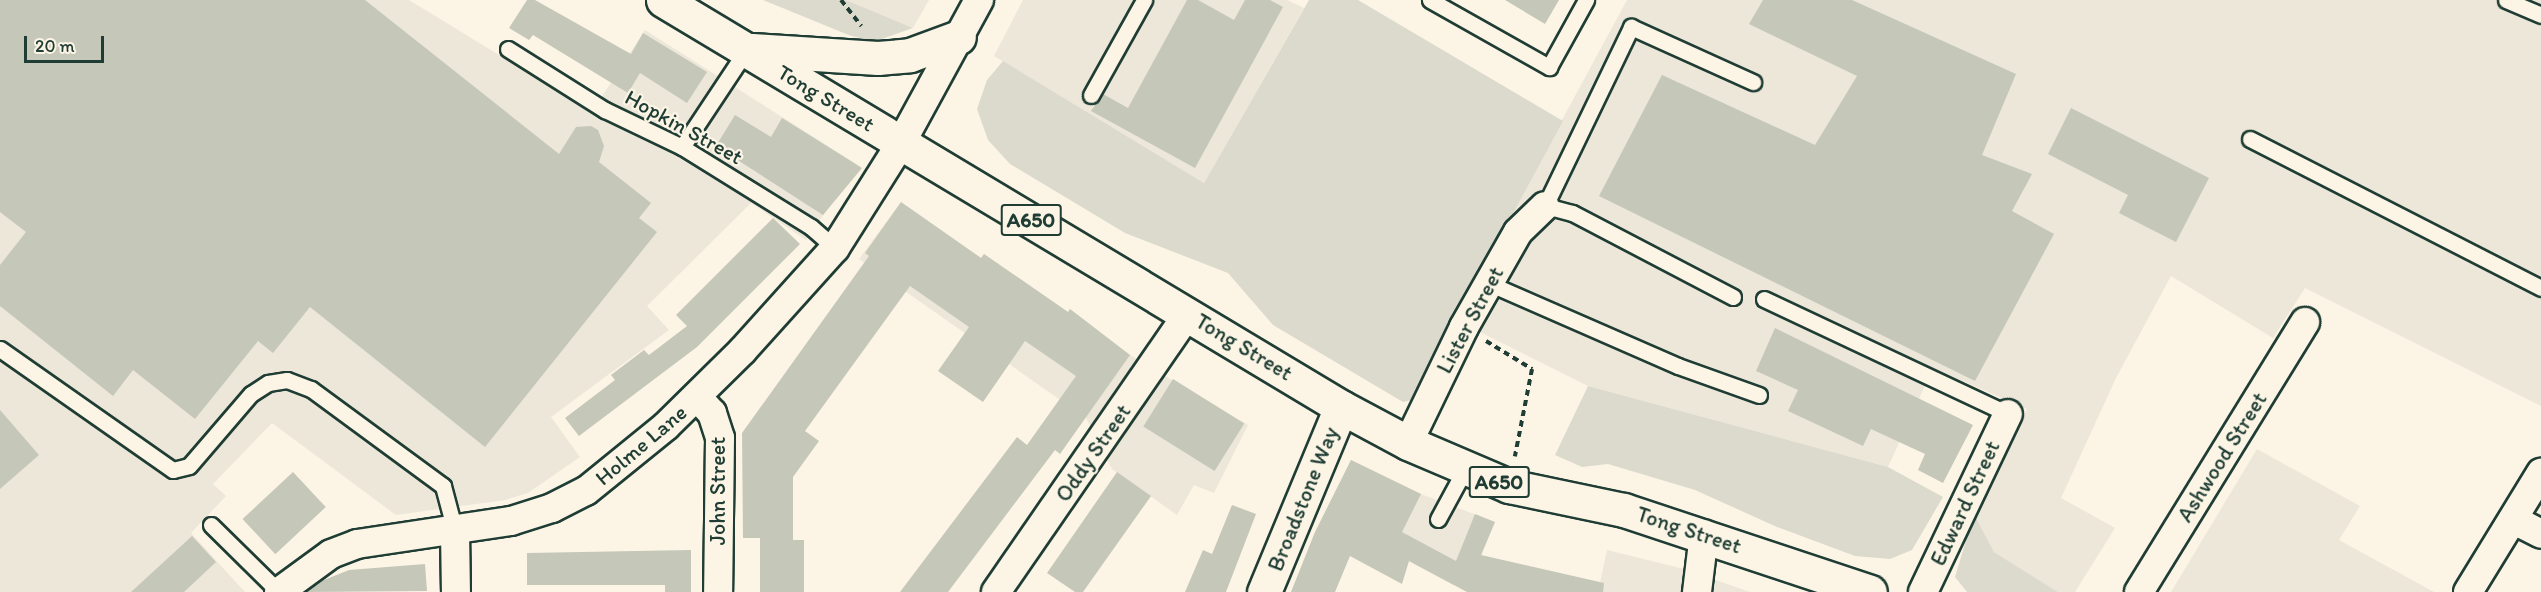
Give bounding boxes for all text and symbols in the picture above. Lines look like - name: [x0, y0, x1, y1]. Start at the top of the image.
- scale bar: [27, 24, 106, 62]
- text: 20 m: [35, 35, 75, 57]
- street label: Tong Street: [773, 59, 879, 137]
- street label: Hopkin Street: [621, 84, 747, 170]
- road number: A650: [1000, 202, 1062, 238]
- street label: Lister Street: [1431, 262, 1509, 378]
- street label: Tong Street: [1191, 308, 1297, 386]
- street label: Ashwood Street: [2172, 387, 2272, 527]
- street label: Holme Lane: [590, 399, 692, 491]
- street label: Oddy Street: [1050, 399, 1136, 507]
- street label: Broadstone Way: [1262, 423, 1344, 575]
- street label: Edward Street: [1925, 436, 2005, 570]
- street label: John Street: [705, 437, 731, 545]
- road number: A650: [1468, 464, 1530, 500]
- street label: Tong Street: [1634, 501, 1744, 559]

